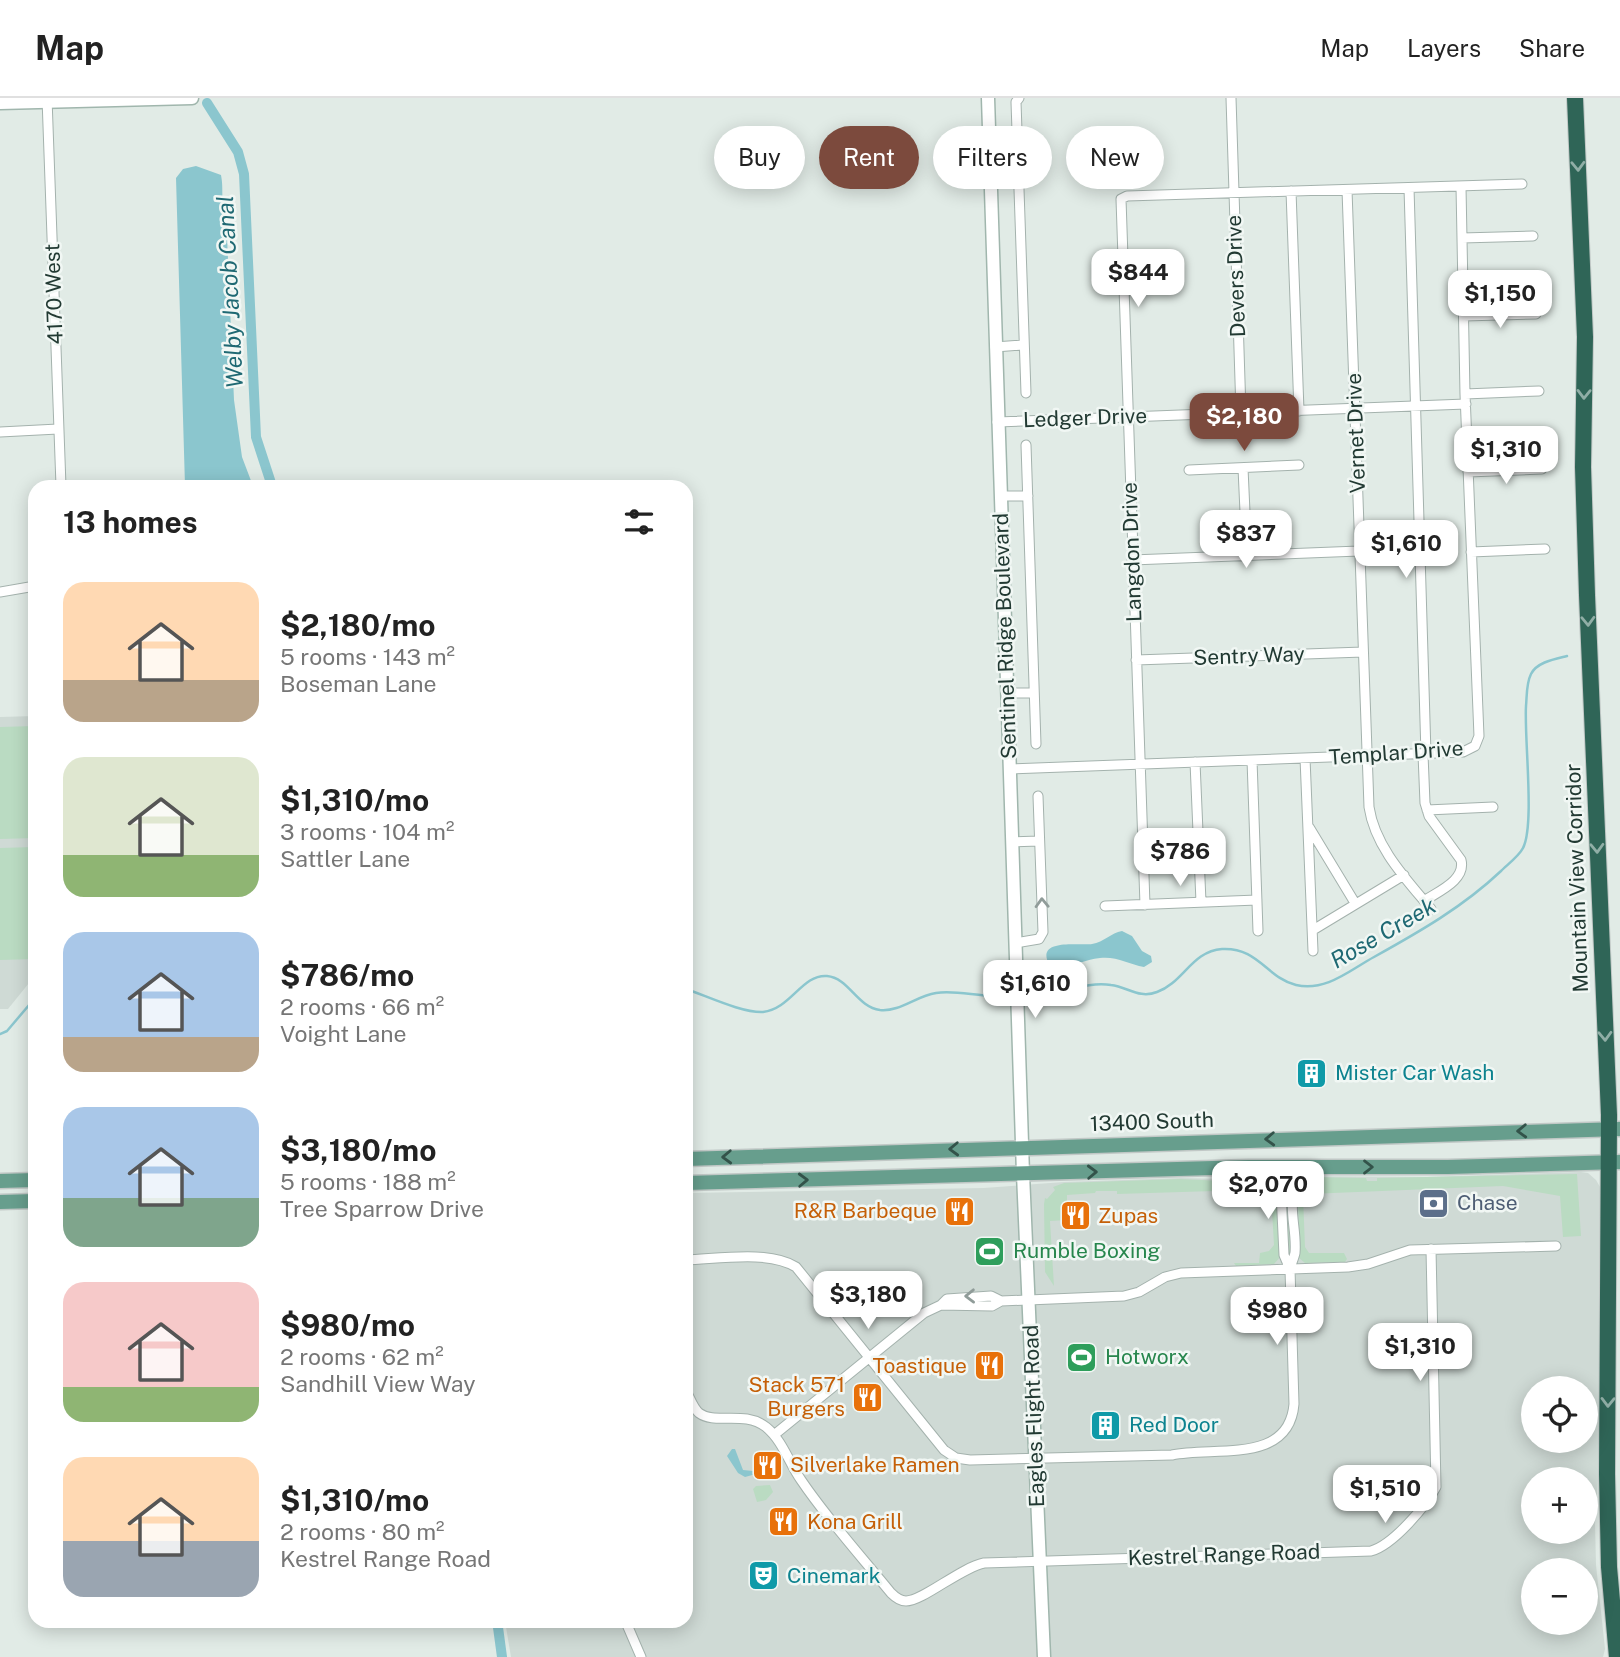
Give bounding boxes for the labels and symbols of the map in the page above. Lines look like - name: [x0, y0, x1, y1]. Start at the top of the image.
- one-way arrow: [1570, 161, 1585, 172]
- water label: Welby Jacob Canal: [211, 195, 248, 389]
- street label: Devers Drive: [1221, 214, 1250, 338]
- street label: 4170 West: [39, 243, 68, 345]
- pin: $844: [1097, 250, 1179, 309]
- pin: $1,150: [1443, 271, 1557, 330]
- street label: Vernet Drive: [1341, 372, 1370, 494]
- one-way arrow: [1576, 389, 1592, 399]
- pin: $2,180: [1187, 394, 1301, 453]
- street label: Ledger Drive: [1022, 403, 1148, 432]
- pin: $1,310: [1449, 426, 1563, 486]
- street label: Langdon Drive: [1117, 482, 1146, 622]
- pin: $837: [1205, 510, 1287, 570]
- street label: Sentinel Ridge Boulevard: [988, 512, 1021, 760]
- pin: $1,610: [1349, 520, 1463, 580]
- one-way arrow: [1581, 616, 1596, 627]
- street label: Sentry Way: [1193, 641, 1305, 670]
- street label: Templar Drive: [1328, 735, 1464, 770]
- street label: Mountain View Corridor: [1560, 763, 1593, 993]
- pin: $786: [1139, 828, 1221, 888]
- one-way arrow: [1590, 843, 1605, 854]
- water label: Rose Creek: [1325, 891, 1441, 974]
- one-way arrow: [1034, 897, 1049, 908]
- pin: $1,610: [978, 960, 1092, 1020]
- one-way arrow: [1597, 1031, 1612, 1042]
- building icon: Mister Car Wash: [1295, 1056, 1329, 1090]
- place label: Mister Car Wash: [1335, 1060, 1494, 1085]
- street label: 13400 South: [1090, 1107, 1214, 1136]
- one-way arrow: [1517, 1124, 1528, 1139]
- one-way arrow: [1265, 1132, 1276, 1147]
- one-way arrow: [949, 1142, 960, 1157]
- one-way arrow: [721, 1150, 732, 1165]
- one-way arrow: [1363, 1159, 1374, 1175]
- pin: $2,070: [1211, 1162, 1325, 1221]
- one-way arrow: [1086, 1165, 1097, 1180]
- one-way arrow: [798, 1172, 809, 1188]
- bank icon: Chase: [1417, 1186, 1451, 1220]
- place label: Chase: [1457, 1190, 1518, 1215]
- restaurant icon: R&R Barbeque: [943, 1194, 977, 1228]
- place label: R&R Barbeque: [794, 1198, 937, 1223]
- restaurant icon: Zupas: [1058, 1199, 1092, 1233]
- place label: Zupas: [1098, 1203, 1158, 1228]
- sports icon: Rumble Boxing: [973, 1234, 1007, 1268]
- place label: Rumble Boxing: [1013, 1238, 1160, 1263]
- pin: $3,180: [811, 1272, 925, 1331]
- pin: $980: [1236, 1288, 1318, 1347]
- one-way arrow: [965, 1289, 976, 1304]
- street label: Eagles Flight Road: [1018, 1324, 1049, 1508]
- pin: $1,310: [1363, 1324, 1477, 1383]
- sports icon: Hotworx: [1065, 1340, 1099, 1374]
- place label: Hotworx: [1105, 1344, 1189, 1369]
- restaurant icon: Toastique: [973, 1349, 1007, 1383]
- place label: Toastique: [872, 1353, 967, 1378]
- place label: Stack 571 Burgers: [748, 1372, 845, 1421]
- restaurant icon: Stack 571 Burgers: [851, 1380, 885, 1414]
- one-way arrow: [1600, 1397, 1616, 1408]
- building icon: Red Door: [1089, 1408, 1123, 1442]
- place label: Red Door: [1129, 1412, 1219, 1437]
- restaurant icon: Silverlake Ramen: [750, 1448, 784, 1482]
- place label: Silverlake Ramen: [790, 1452, 960, 1477]
- pin: $1,510: [1328, 1466, 1442, 1525]
- restaurant icon: Kona Grill: [767, 1505, 801, 1539]
- place label: Kona Grill: [807, 1509, 903, 1534]
- street label: Kestrel Range Road: [1127, 1539, 1321, 1570]
- theatre icon: Cinemark: [747, 1559, 781, 1593]
- place label: Cinemark: [787, 1563, 881, 1588]

